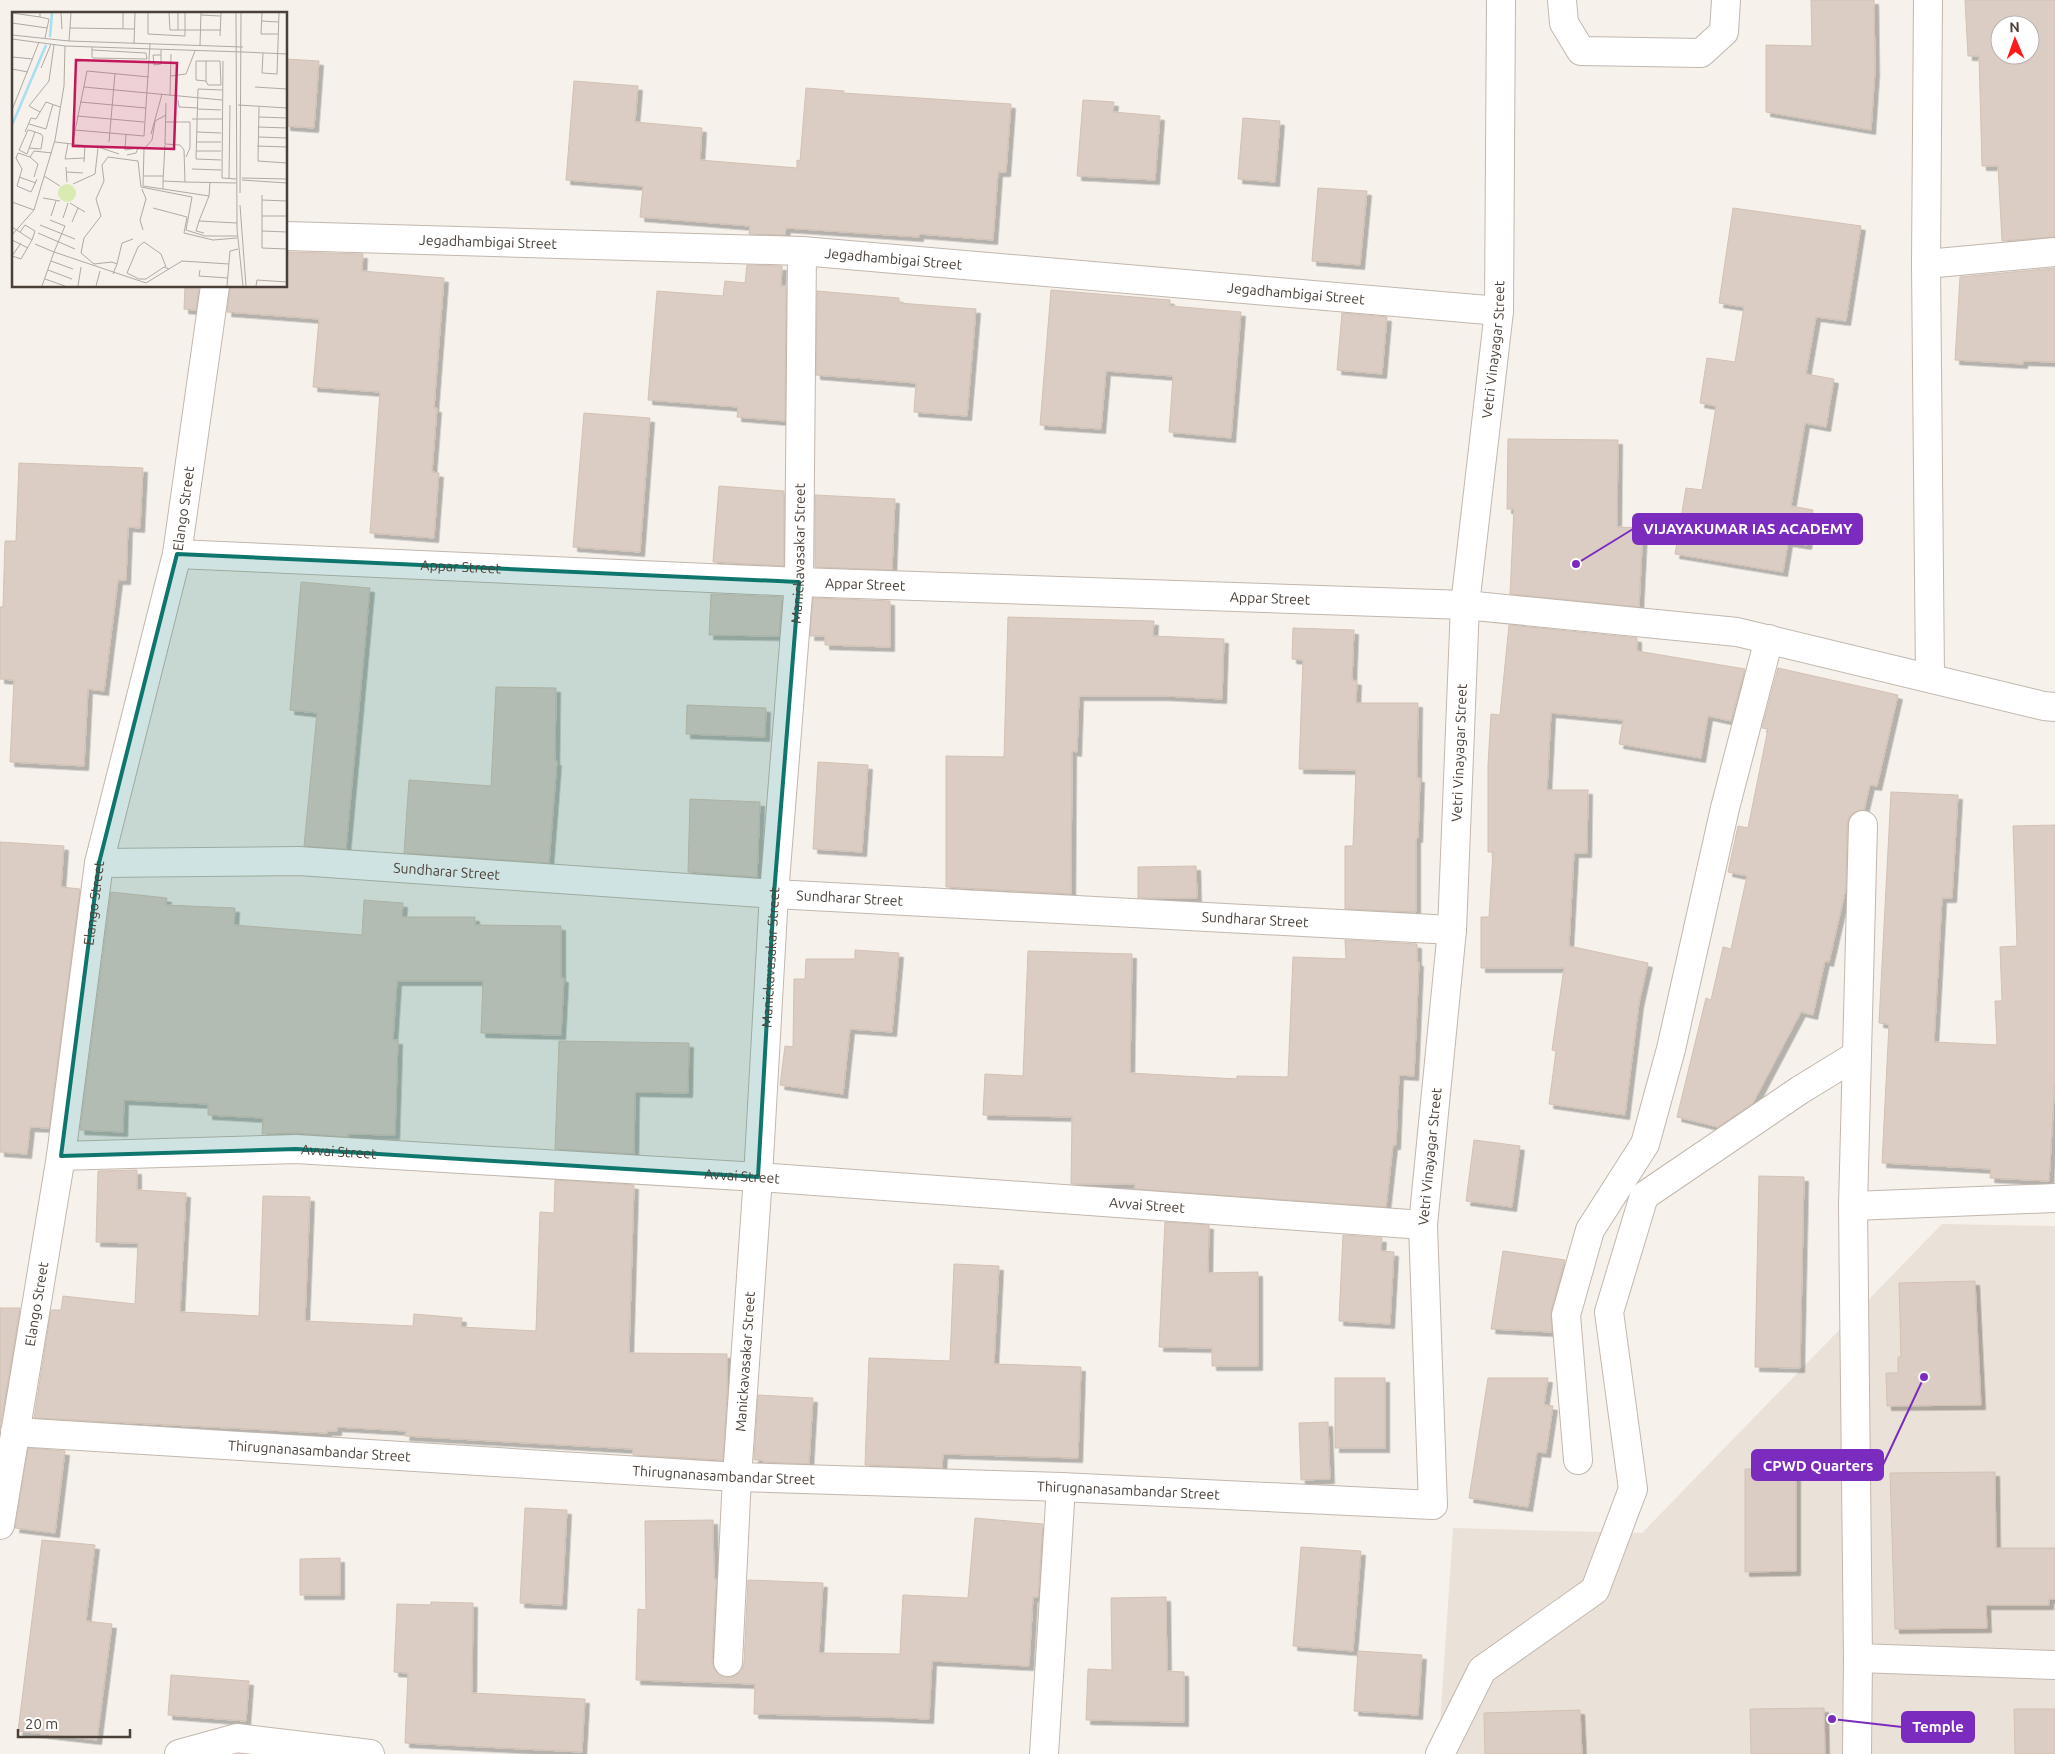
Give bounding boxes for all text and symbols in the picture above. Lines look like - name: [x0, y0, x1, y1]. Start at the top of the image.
- inset map: [12, 12, 288, 288]
- north arrow: [1990, 15, 2040, 65]
- text: N: [2009, 19, 2020, 35]
- street label: Jegadhambigai Street: [419, 232, 558, 252]
- street label: Jegadhambigai Street: [824, 245, 963, 273]
- street label: Jegadhambigai Street: [1227, 280, 1366, 307]
- street label: Vetri Vinayagar Street: [1479, 280, 1507, 419]
- street label: Elango Street: [170, 465, 197, 552]
- street label: Manickavasakar Street: [788, 482, 808, 624]
- callout: VIJAYAKUMAR IAS ACADEMY: [1633, 514, 1862, 544]
- text: VIJAYAKUMAR IAS ACADEMY: [1643, 520, 1853, 537]
- street label: Appar Street: [420, 557, 502, 577]
- street label: Appar Street: [825, 575, 906, 594]
- street label: Appar Street: [1230, 589, 1311, 608]
- street label: Vetri Vinayagar Street: [1448, 683, 1470, 822]
- street label: Elango Street: [80, 859, 107, 946]
- street label: Sundharar Street: [393, 860, 501, 883]
- street label: Manickavasakar Street: [758, 886, 783, 1028]
- street label: Sundharar Street: [796, 887, 904, 909]
- street label: Sundharar Street: [1201, 909, 1309, 930]
- street label: Vetri Vinayagar Street: [1415, 1086, 1445, 1226]
- street label: Avvai Street: [300, 1141, 378, 1162]
- street label: Avvai Street: [704, 1166, 781, 1187]
- street label: Avvai Street: [1109, 1194, 1186, 1216]
- street label: Elango Street: [22, 1260, 51, 1347]
- street label: Manickavasakar Street: [732, 1290, 758, 1432]
- street label: Thirugnanasambandar Street: [228, 1437, 412, 1465]
- callout: CPWD Quarters: [1752, 1450, 1883, 1480]
- text: CPWD Quarters: [1763, 1457, 1873, 1474]
- street label: Thirugnanasambandar Street: [632, 1462, 816, 1487]
- street label: Thirugnanasambandar Street: [1037, 1478, 1221, 1503]
- scale bar: [18, 1706, 130, 1738]
- callout: Temple: [1902, 1712, 1974, 1742]
- text: 20 m: [25, 1715, 58, 1732]
- text: Temple: [1912, 1718, 1964, 1735]

